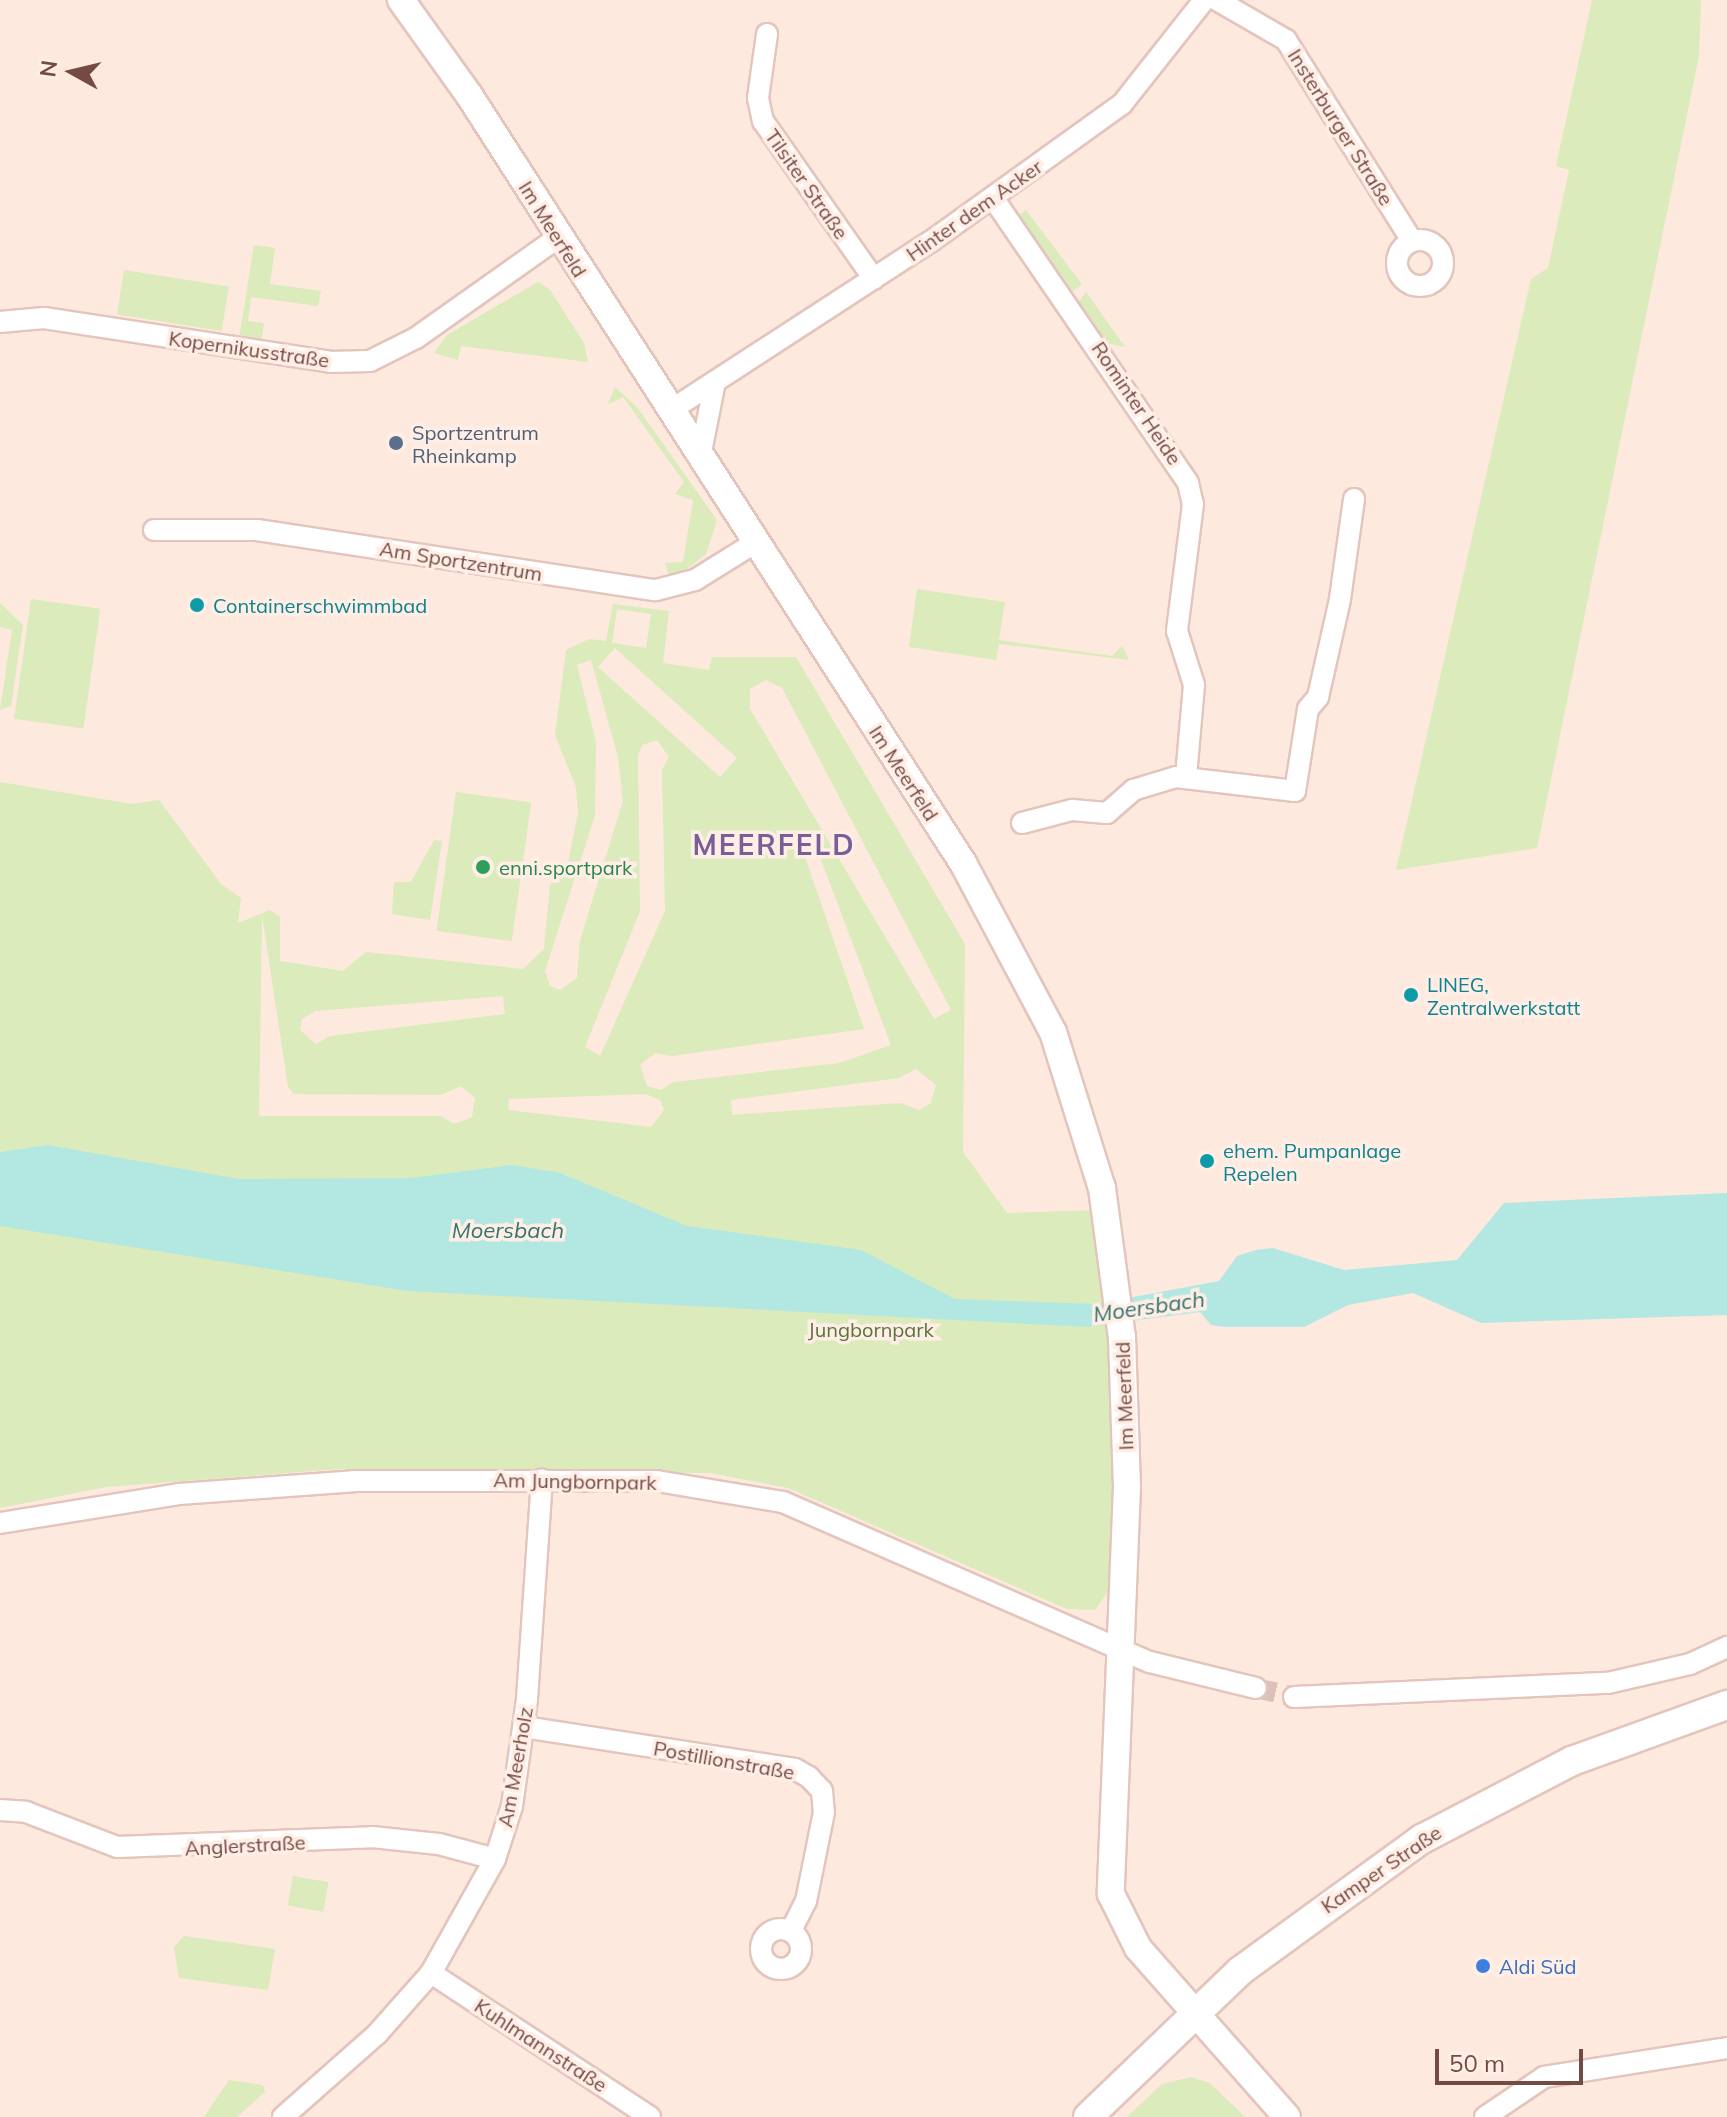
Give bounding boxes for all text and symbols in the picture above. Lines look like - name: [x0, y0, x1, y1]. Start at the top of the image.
- north arrow: [32, 32, 112, 112]
- street label: Insterburger Straße: [1283, 44, 1399, 210]
- text: N: [33, 58, 63, 79]
- street label: Tilsiter Straße: [760, 124, 854, 244]
- street label: Hinter dem Acker: [901, 154, 1047, 266]
- street label: Im Meerfeld: [514, 177, 592, 281]
- street label: Kopernikusstraße: [167, 326, 331, 372]
- street label: Rominter Heide: [1087, 337, 1187, 469]
- place label: Sportzentrum Rheinkamp: [412, 420, 539, 467]
- marker: Sportzentrum Rheinkamp: [387, 434, 405, 452]
- street label: Am Sportzentrum: [378, 536, 544, 586]
- place label: Containerschwimmbad: [213, 593, 427, 617]
- marker: Containerschwimmbad: [188, 596, 206, 614]
- street label: Im Meerfeld: [864, 721, 944, 825]
- district label: MEERFELD: [692, 828, 856, 862]
- place label: enni.sportpark: [499, 855, 632, 879]
- marker: enni.sportpark: [474, 858, 492, 876]
- place label: LINEG, Zentralwerkstatt: [1427, 972, 1580, 1019]
- marker: LINEG, Zentralwerkstatt: [1402, 986, 1420, 1004]
- place label: ehem. Pumpanlage Repelen: [1223, 1138, 1401, 1185]
- marker: ehem. Pumpanlage Repelen: [1198, 1152, 1216, 1170]
- water label: Moersbach: [452, 1218, 564, 1244]
- water label: Moersbach: [1092, 1286, 1206, 1328]
- park label: Jungbornpark: [808, 1317, 934, 1341]
- street label: Im Meerfeld: [1110, 1341, 1138, 1451]
- street label: Am Jungbornpark: [493, 1468, 657, 1494]
- street label: Am Meerholz: [493, 1705, 537, 1829]
- street label: Postillionstraße: [652, 1736, 796, 1784]
- street label: Kamper Straße: [1316, 1820, 1446, 1918]
- street label: Anglerstraße: [184, 1830, 306, 1860]
- place label: Aldi Süd: [1499, 1954, 1576, 1978]
- marker: Aldi Süd: [1474, 1957, 1492, 1975]
- street label: Kuhlmannstraße: [470, 1993, 612, 2097]
- scale bar: [1439, 2033, 1587, 2083]
- text: 50 m: [1449, 2048, 1505, 2078]

